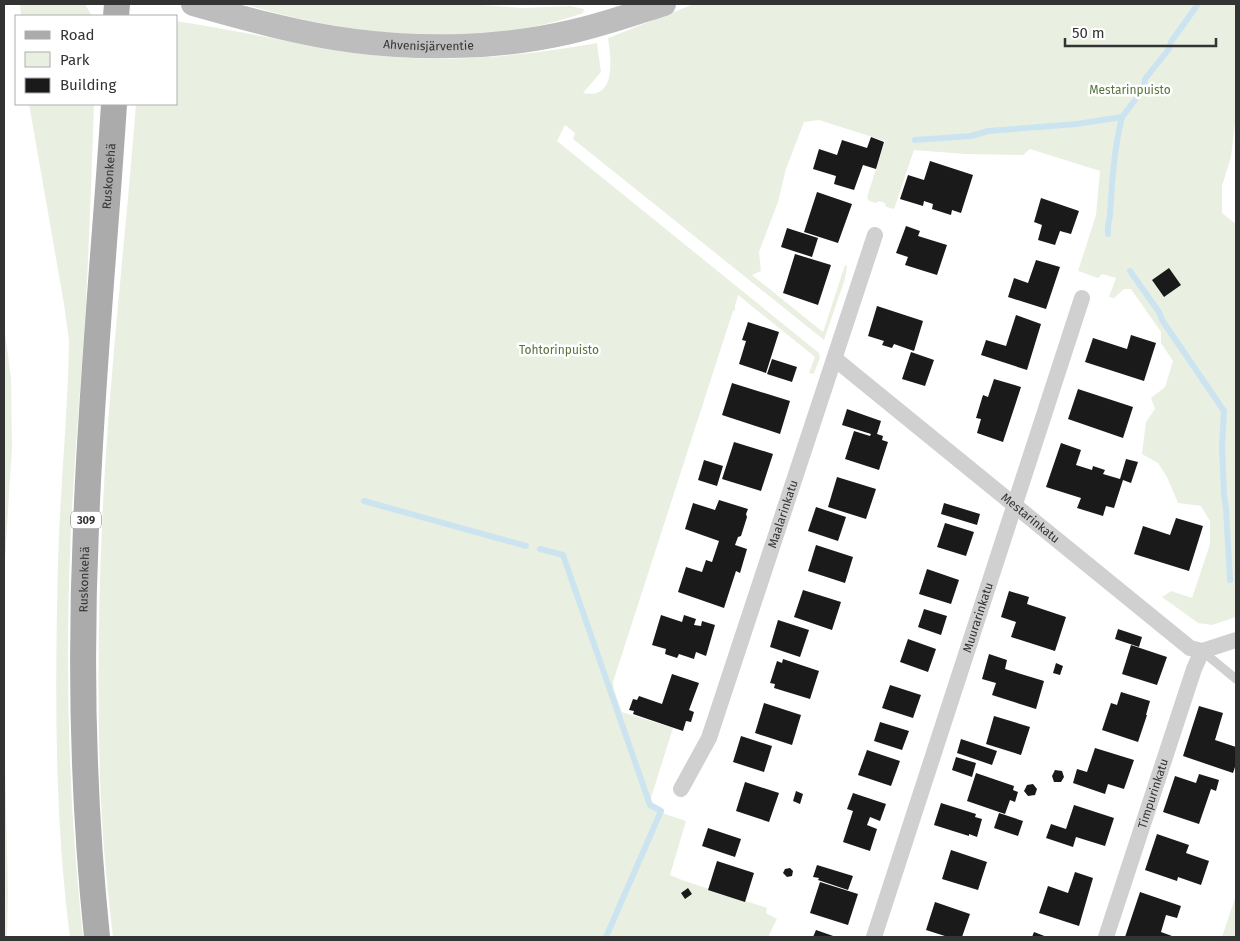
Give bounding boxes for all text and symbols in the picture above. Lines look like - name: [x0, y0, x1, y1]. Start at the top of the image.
- legend: [15, 15, 178, 105]
- scale bar: [1065, 15, 1216, 47]
- text: 50 m: [1072, 24, 1105, 42]
- text: Road: [60, 26, 95, 44]
- street label: Ahvenisjärventie: [383, 37, 474, 53]
- text: Park: [60, 51, 90, 69]
- text: Building: [60, 76, 116, 94]
- park label: Mestarinpuisto: [1089, 83, 1171, 97]
- street label: Ruskonkehä: [100, 143, 118, 210]
- park label: Tohtorinpuisto: [519, 343, 599, 357]
- street label: Maalarinkatu: [765, 478, 801, 550]
- street label: Mestarinkatu: [998, 490, 1062, 546]
- road number: 309: [71, 512, 101, 528]
- street label: Ruskonkehä: [76, 546, 92, 613]
- street label: Muurarinkatu: [960, 581, 996, 654]
- street label: Timpurinkatu: [1135, 757, 1171, 830]

